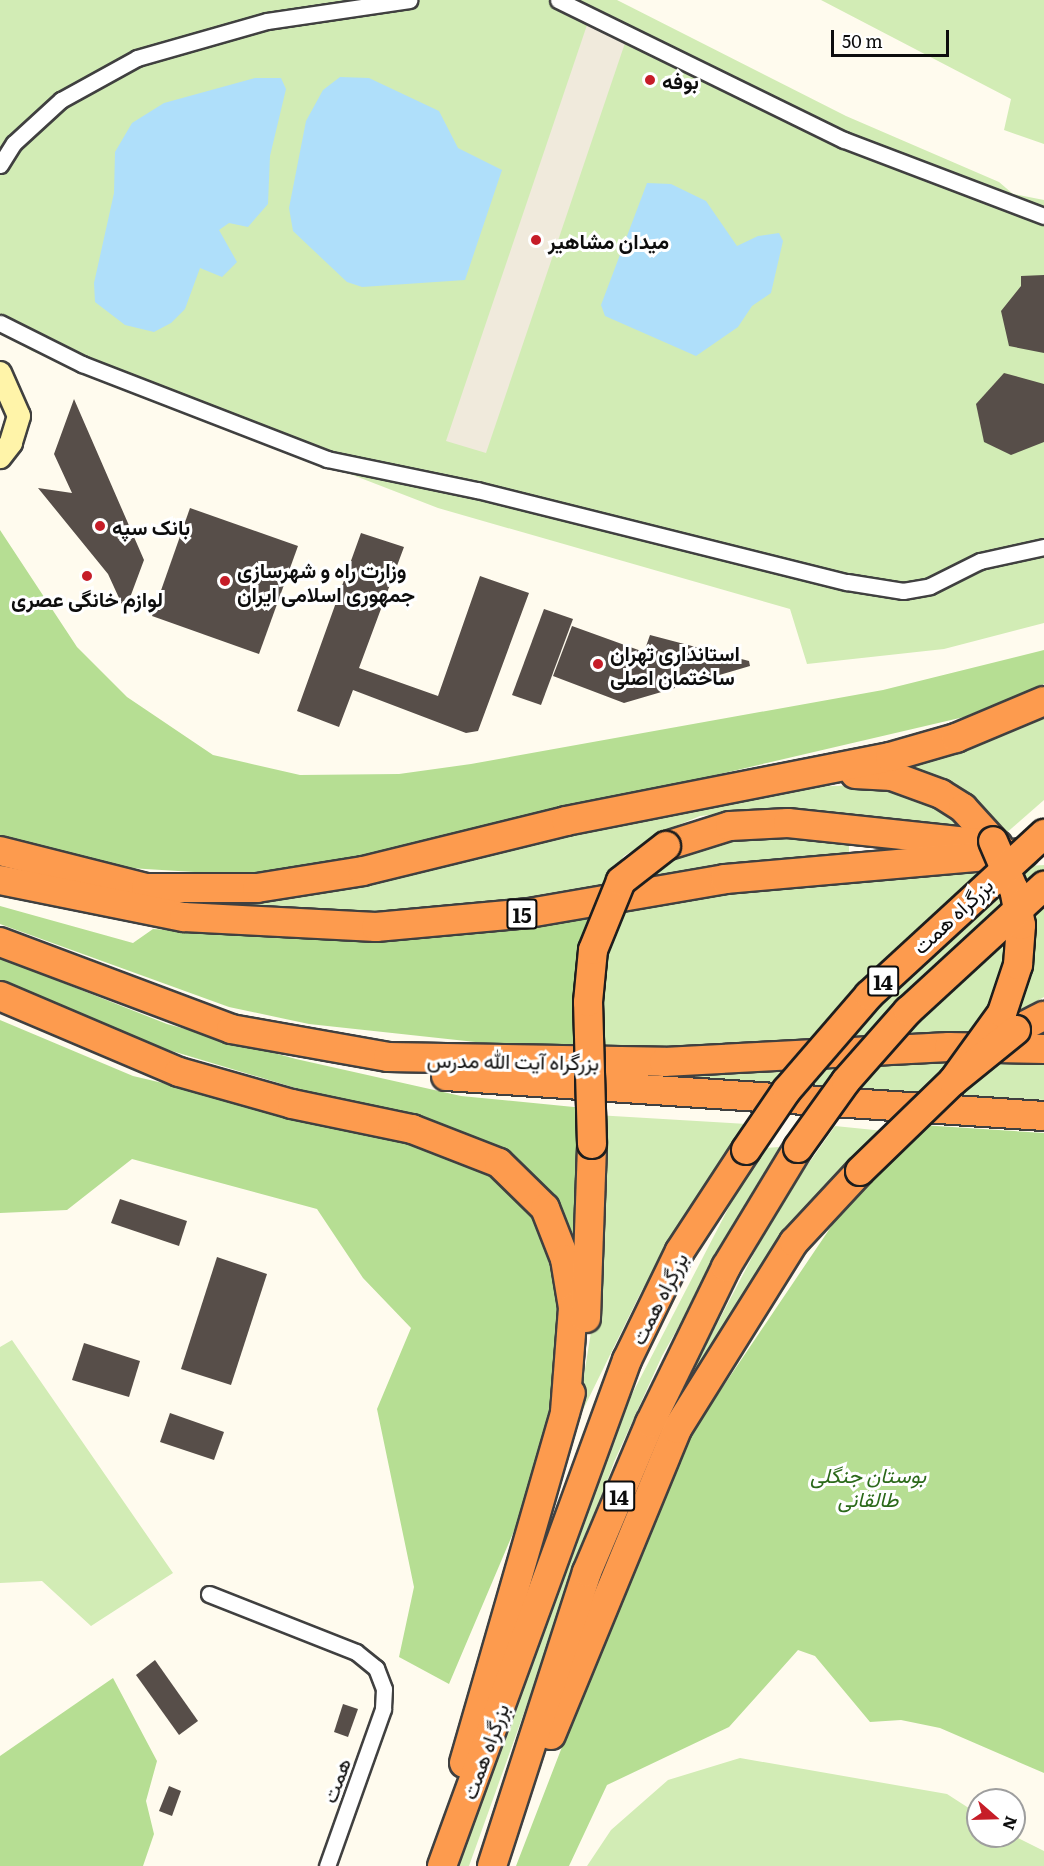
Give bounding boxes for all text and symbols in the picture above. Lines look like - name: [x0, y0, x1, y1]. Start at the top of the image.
- scale bar: [834, 18, 952, 56]
- text: 50 m: [842, 27, 883, 54]
- place label: بوفه: [662, 67, 699, 93]
- marker: بوفه: [643, 73, 657, 87]
- place label: میدان مشاهیر: [548, 227, 669, 253]
- marker: میدان مشاهیر: [529, 233, 543, 247]
- place label: بانک سپه: [112, 513, 190, 539]
- marker: بانک سپه: [93, 519, 107, 533]
- place label: وزارت راه و شهرسازی جمهوری اسلامی ایران: [237, 556, 415, 606]
- marker: لوازم خانگی عصری: [80, 569, 94, 583]
- marker: وزارت راه و شهرسازی جمهوری اسلامی ایران: [218, 574, 232, 588]
- place label: لوازم خانگی عصری: [11, 585, 163, 611]
- place label: استانداری تهران ساختمان اصلی: [610, 639, 740, 689]
- marker: استانداری تهران ساختمان اصلی: [591, 657, 605, 671]
- street label: بزرگراه همت: [907, 872, 997, 958]
- road number: 15: [506, 897, 538, 931]
- road number: 14: [866, 964, 900, 998]
- street label: بزرگراه آیت الله مدرس: [427, 1046, 599, 1074]
- street label: بزرگراه همت: [624, 1248, 692, 1348]
- park label: بوستان جنگلی طالقانی: [810, 1461, 926, 1511]
- road number: 14: [602, 1479, 636, 1513]
- street label: بزرگراه همت: [455, 1700, 513, 1802]
- street label: همت: [315, 1754, 355, 1806]
- north arrow: [966, 1788, 1026, 1848]
- text: N: [997, 1813, 1025, 1834]

